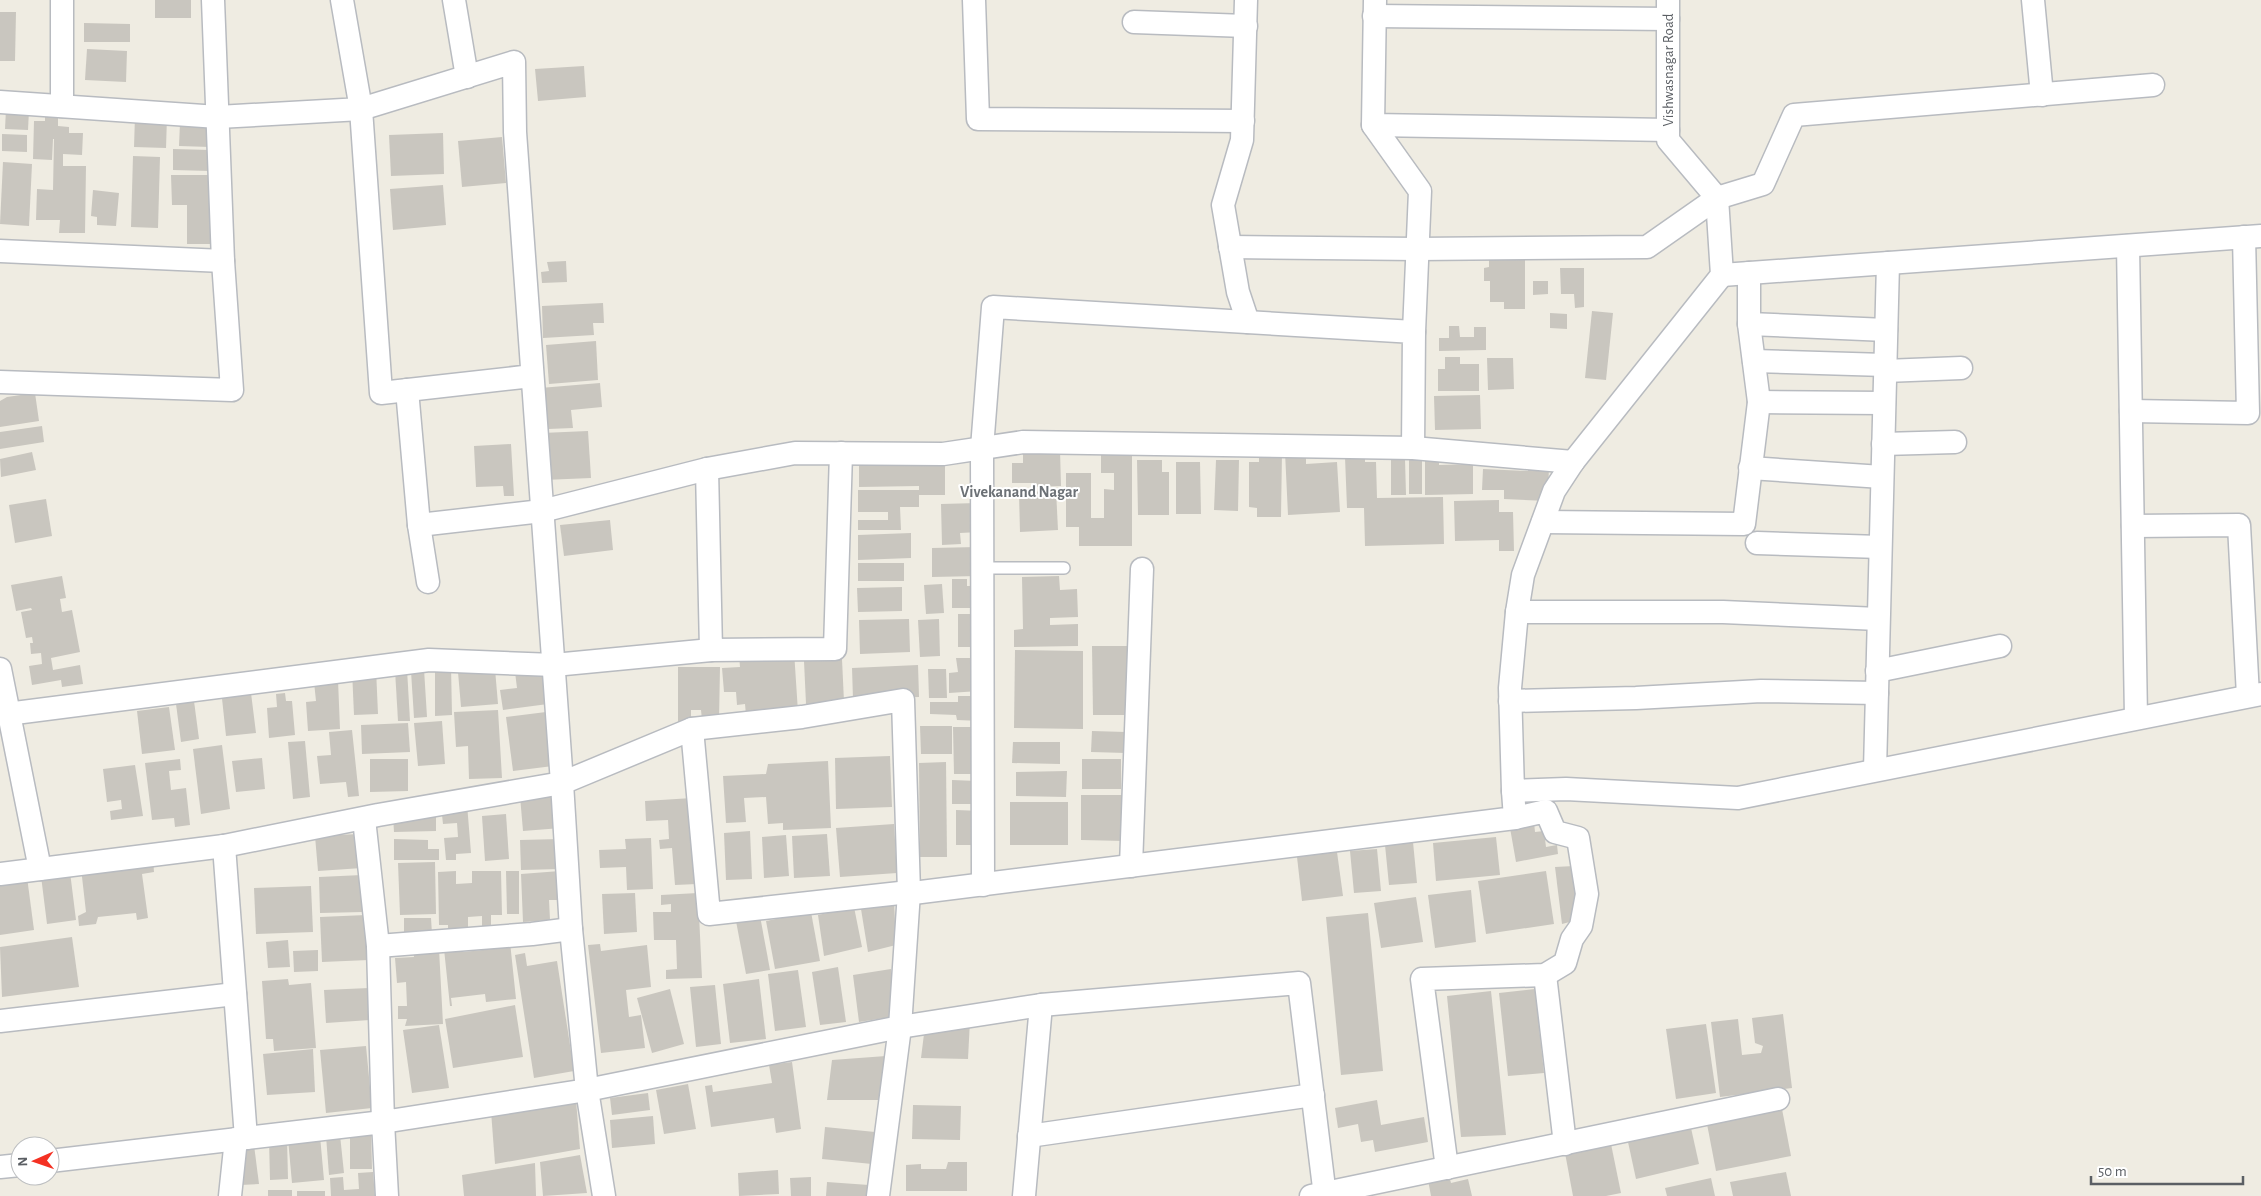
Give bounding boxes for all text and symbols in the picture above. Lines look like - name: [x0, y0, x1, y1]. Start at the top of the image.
- street label: Vishwasnagar Road: [1661, 13, 1676, 127]
- district label: Vivekanand Nagar: [960, 484, 1078, 500]
- north arrow: [10, 1136, 60, 1186]
- scale bar: [2091, 1154, 2244, 1186]
- text: N: [16, 1156, 30, 1167]
- text: 50 m: [2098, 1164, 2127, 1179]

